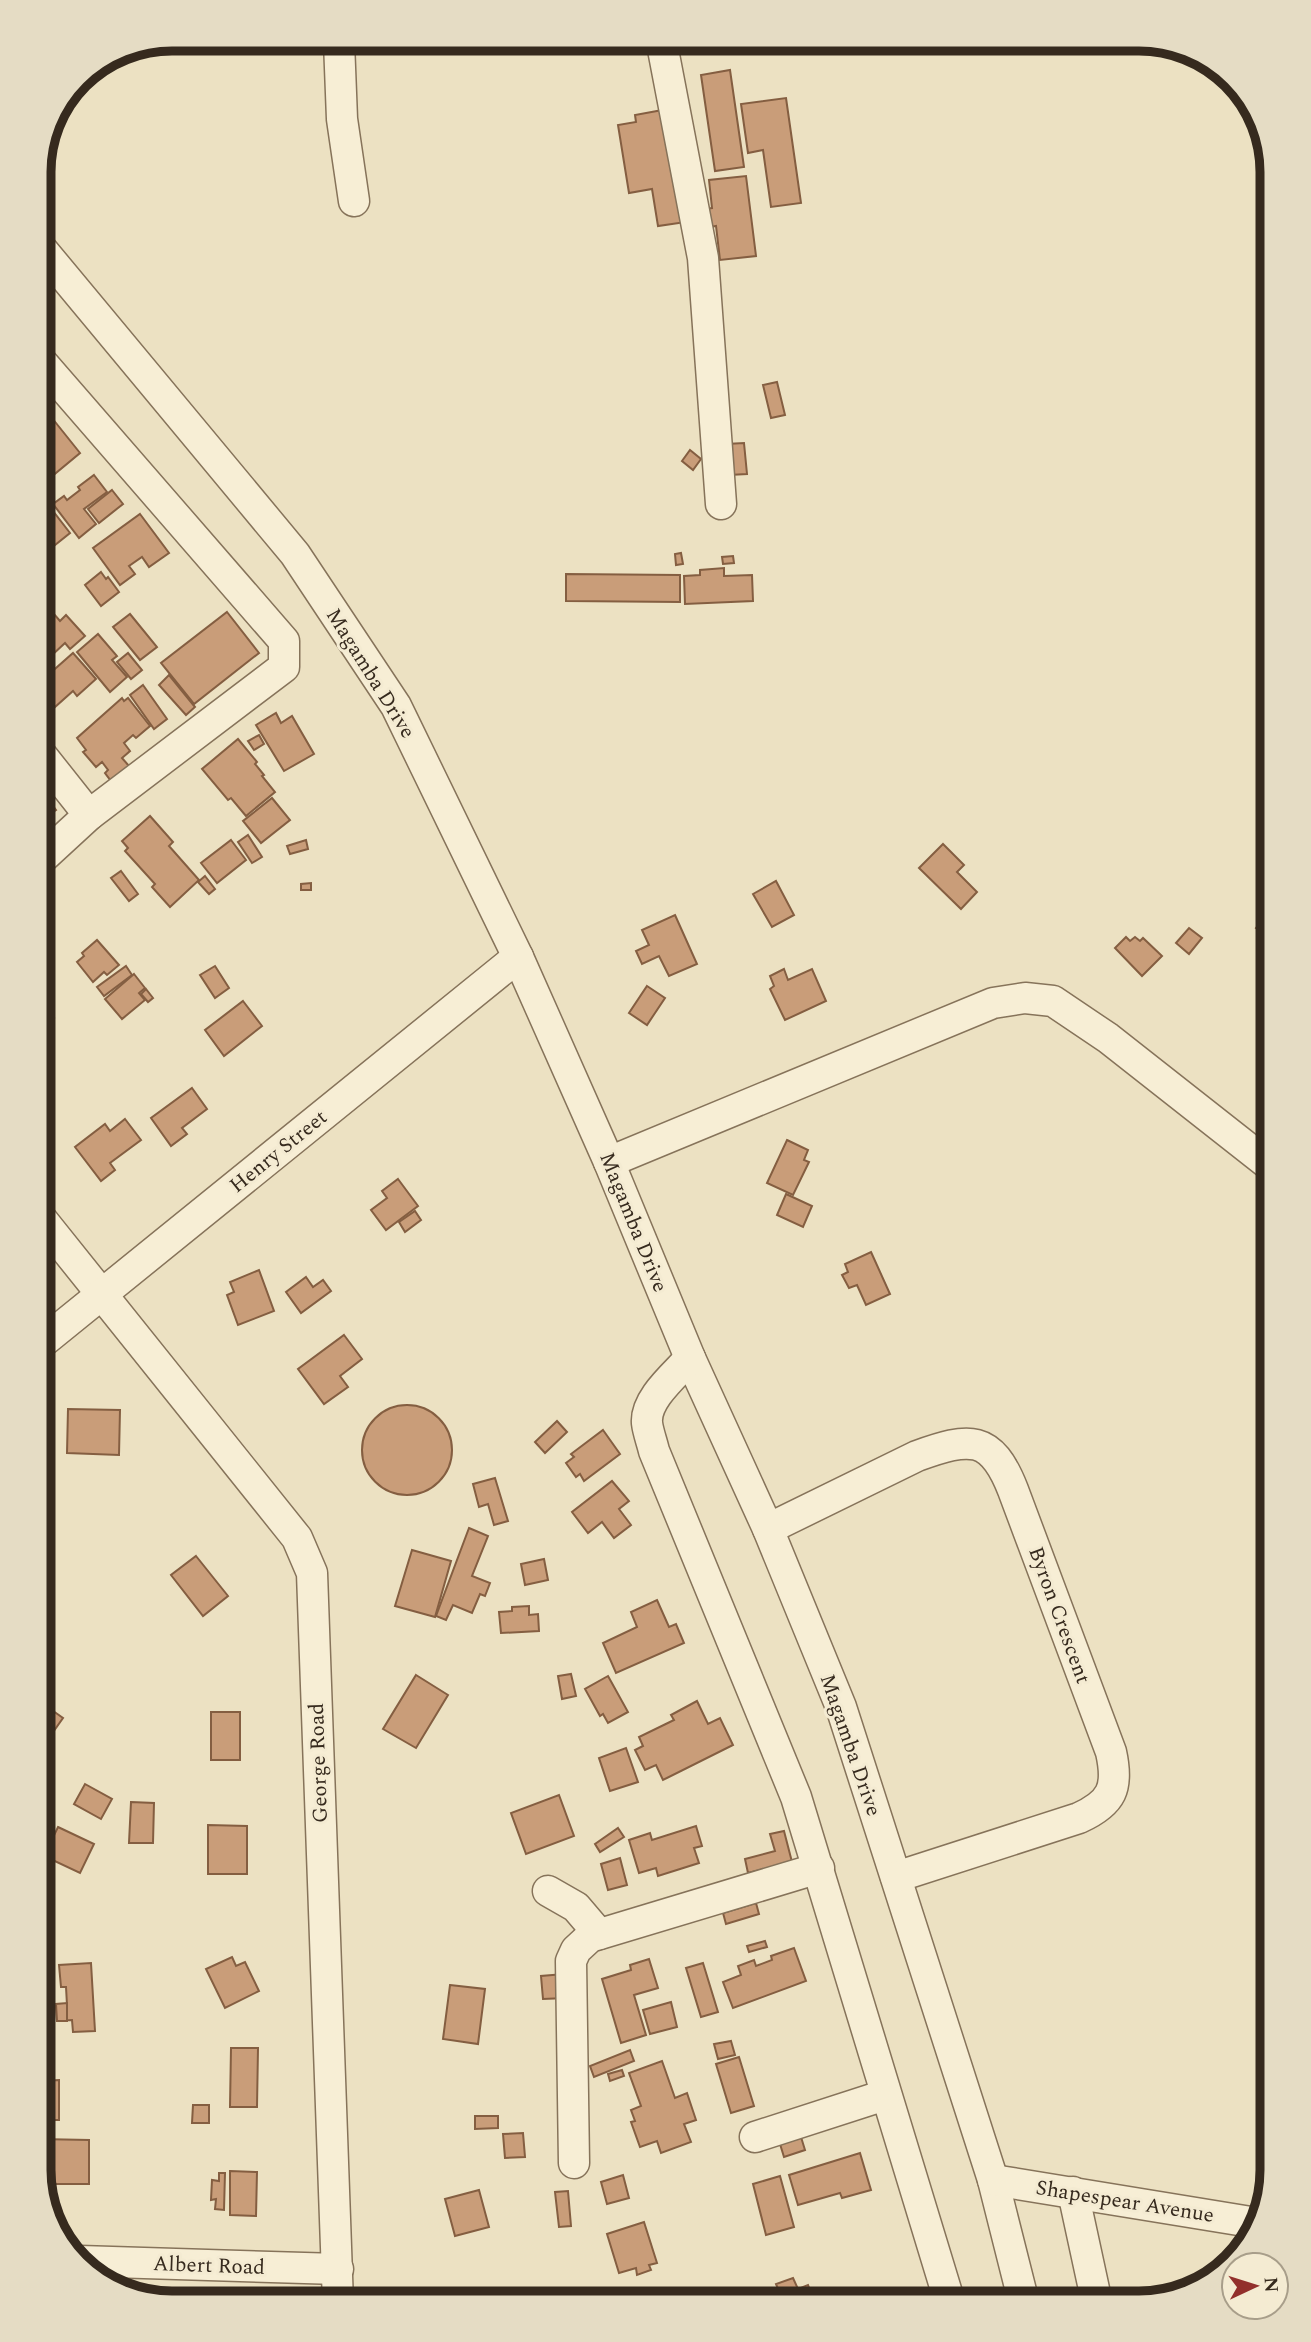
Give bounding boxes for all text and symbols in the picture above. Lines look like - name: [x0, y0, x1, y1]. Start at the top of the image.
- street label: Magamba Drive: [317, 602, 423, 745]
- street label: Henry Street: [223, 1102, 335, 1201]
- street label: Magamba Drive: [590, 1148, 676, 1297]
- street label: Byron Crescent: [1019, 1542, 1099, 1688]
- street label: Magamba Drive: [811, 1670, 889, 1821]
- street label: George Road: [301, 1702, 337, 1823]
- street label: Shapespear Avenue: [1033, 2172, 1216, 2232]
- street label: Albert Road: [152, 2248, 266, 2284]
- north arrow: [1220, 2251, 1290, 2321]
- text: N: [1255, 2276, 1285, 2294]

